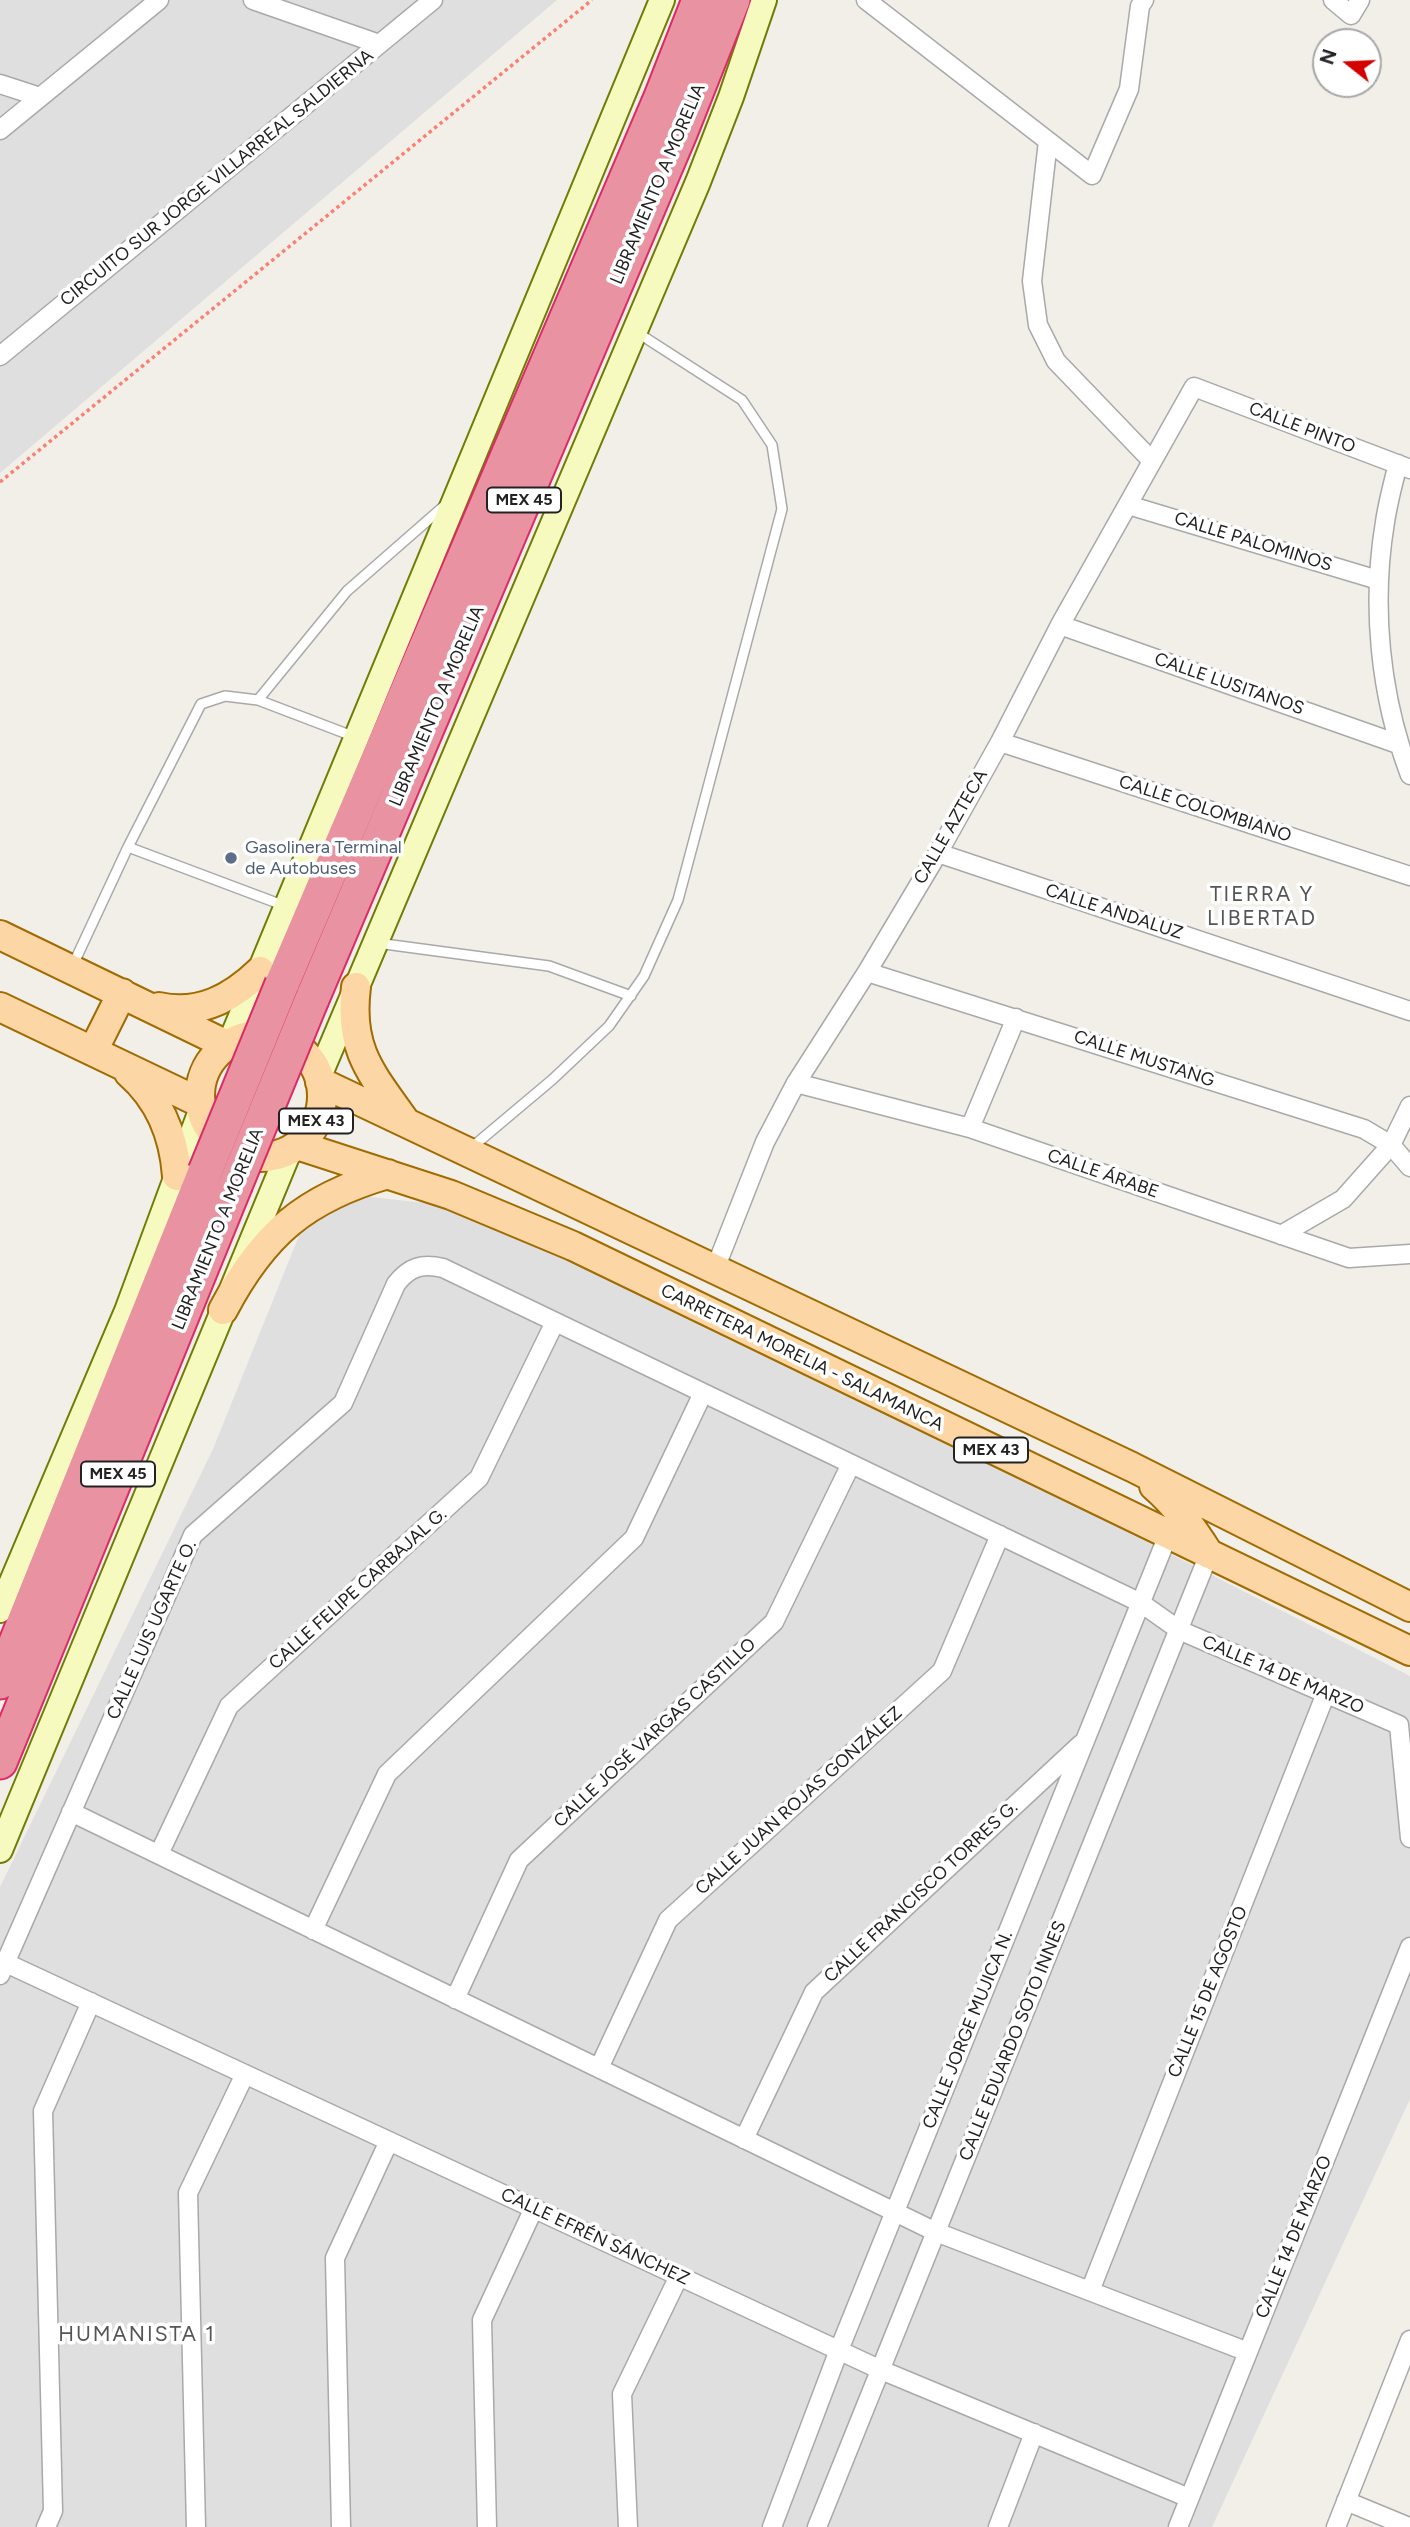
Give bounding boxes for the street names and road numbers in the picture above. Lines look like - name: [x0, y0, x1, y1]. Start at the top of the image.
- street label: CIRCUITO SUR JORGE VILLARREAL SALDIERNA: [56, 45, 378, 311]
- street label: LIBRAMIENTO A MORELIA: [606, 80, 710, 288]
- street label: CALLE PINTO: [1246, 398, 1358, 458]
- road number: MEX 45: [487, 488, 561, 512]
- street label: CALLE PALOMINOS: [1172, 508, 1334, 576]
- street label: LIBRAMIENTO A MORELIA: [385, 602, 489, 810]
- street label: CALLE LUSITANOS: [1151, 648, 1307, 720]
- street label: CALLE AZTECA: [910, 766, 992, 888]
- street label: CALLE COLOMBIANO: [1116, 771, 1294, 847]
- street label: CALLE ANDALUZ: [1043, 880, 1185, 944]
- street label: CALLE MUSTANG: [1071, 1026, 1217, 1092]
- road number: MEX 43: [279, 1108, 353, 1134]
- street label: LIBRAMIENTO A MORELIA: [168, 1125, 268, 1333]
- street label: CALLE ÁRABE: [1044, 1145, 1162, 1203]
- street label: CARRETERA MORELIA - SALAMANCA: [657, 1280, 947, 1436]
- road number: MEX 43: [954, 1438, 1028, 1462]
- road number: MEX 45: [81, 1462, 155, 1486]
- street label: CALLE FELIPE CARBAJAL G.: [265, 1504, 451, 1674]
- street label: CALLE LUIS UGARTE O.: [103, 1537, 201, 1723]
- street label: CALLE 14 DE MARZO: [1199, 1631, 1367, 1719]
- street label: CALLE JOSÉ VARGAS CASTILLO: [550, 1634, 760, 1832]
- street label: CALLE JUAN ROJAS GONZÁLEZ: [691, 1702, 907, 1900]
- street label: CALLE FRANCISCO TORRES G.: [820, 1797, 1022, 1987]
- street label: CALLE 15 DE AGOSTO: [1164, 1903, 1252, 2081]
- street label: CALLE EDUARDO SOTO INNES: [955, 1918, 1071, 2164]
- street label: CALLE JORGE MUJICA N.: [918, 1928, 1018, 2132]
- street label: CALLE 14 DE MARZO: [1251, 2152, 1337, 2322]
- street label: CALLE EFRÉN SÁNCHEZ: [497, 2184, 693, 2290]

